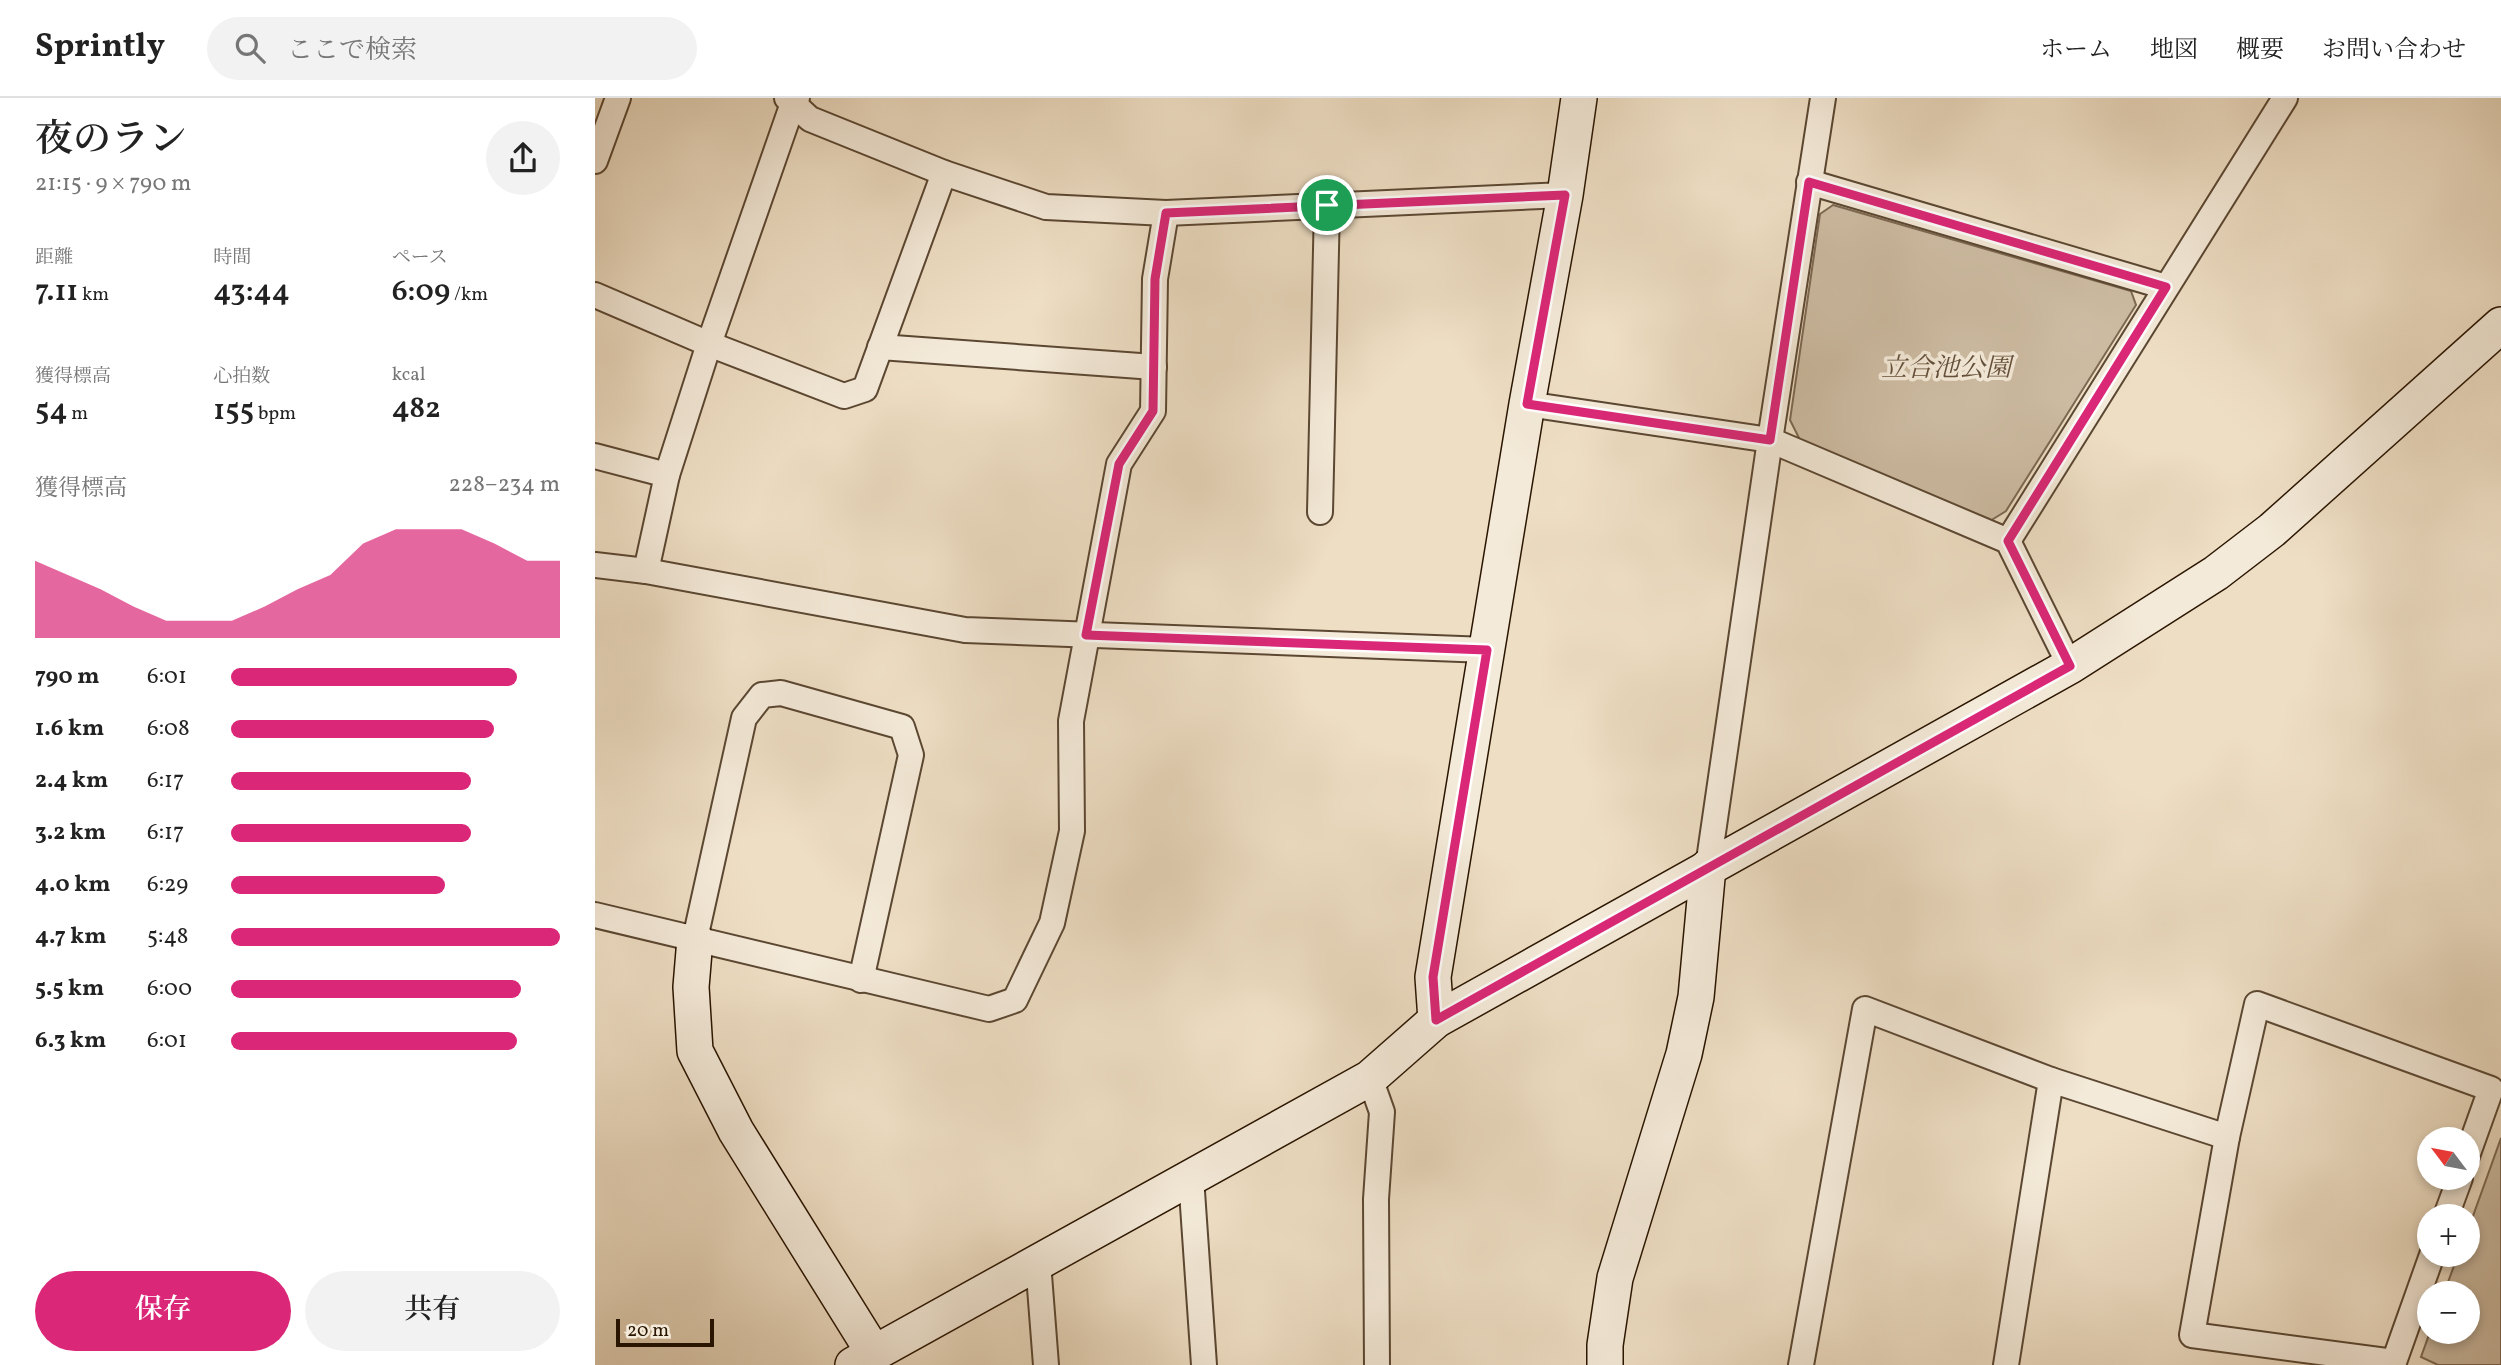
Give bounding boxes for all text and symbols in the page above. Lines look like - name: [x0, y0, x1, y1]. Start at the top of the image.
- search box: [207, 17, 697, 80]
- text: Sprintly: [35, 25, 165, 71]
- icon: search: [231, 29, 269, 67]
- text: ここで検索: [287, 33, 417, 69]
- text: ホーム: [2040, 34, 2112, 68]
- text: 地図: [2150, 34, 2198, 68]
- text: 概要: [2236, 34, 2284, 68]
- text: お問い合わせ: [2322, 34, 2466, 68]
- text: 夜のラン: [35, 115, 187, 168]
- button: share: [486, 121, 560, 195]
- text: 21:15 · 9 × 790 m: [35, 168, 191, 200]
- pin: [1297, 175, 1357, 235]
- icon: arrive: [1308, 186, 1346, 224]
- text: 距離: [35, 245, 73, 271]
- text: 時間: [213, 245, 251, 271]
- text: ペース: [392, 245, 448, 271]
- text: 7.11: [35, 271, 78, 313]
- text: 43:44: [213, 271, 290, 313]
- text: 6:09: [392, 271, 450, 313]
- text: km: [78, 282, 109, 308]
- text: /km: [450, 282, 488, 308]
- park label: 立合池公園: [1881, 351, 2015, 387]
- text: kcal: [392, 362, 425, 388]
- text: 獲得標高: [35, 364, 111, 390]
- text: 心拍数: [213, 364, 270, 390]
- text: 482: [392, 388, 441, 430]
- text: 54: [35, 390, 68, 432]
- text: 155: [213, 390, 254, 432]
- text: m: [68, 401, 88, 427]
- text: bpm: [254, 401, 296, 427]
- text: 228–234 m: [448, 469, 560, 501]
- text: 獲得標高: [35, 473, 127, 505]
- text: 790 m: [35, 661, 99, 693]
- text: 6:01: [147, 661, 187, 693]
- text: 1.6 km: [35, 713, 104, 745]
- text: 6:08: [147, 713, 190, 745]
- text: 2.4 km: [35, 765, 108, 797]
- text: 6:17: [147, 765, 184, 797]
- text: 3.2 km: [35, 817, 106, 849]
- text: 6:17: [147, 817, 184, 849]
- text: 4.0 km: [35, 869, 110, 901]
- text: 6:29: [147, 869, 188, 901]
- text: 4.7 km: [35, 921, 107, 953]
- text: 5:48: [147, 921, 188, 953]
- text: 5.5 km: [35, 973, 104, 1005]
- text: 6:00: [147, 973, 192, 1005]
- text: 6.3 km: [35, 1025, 106, 1057]
- text: 6:01: [147, 1025, 187, 1057]
- north arrow: [2417, 1127, 2480, 1190]
- map controls: [2417, 1127, 2480, 1344]
- button: +: [2417, 1204, 2480, 1267]
- button: 保存: [35, 1271, 291, 1351]
- button: 共有: [305, 1271, 560, 1351]
- button: −: [2417, 1281, 2480, 1344]
- scale bar: [616, 1316, 714, 1348]
- text: 20 m: [627, 1318, 669, 1344]

